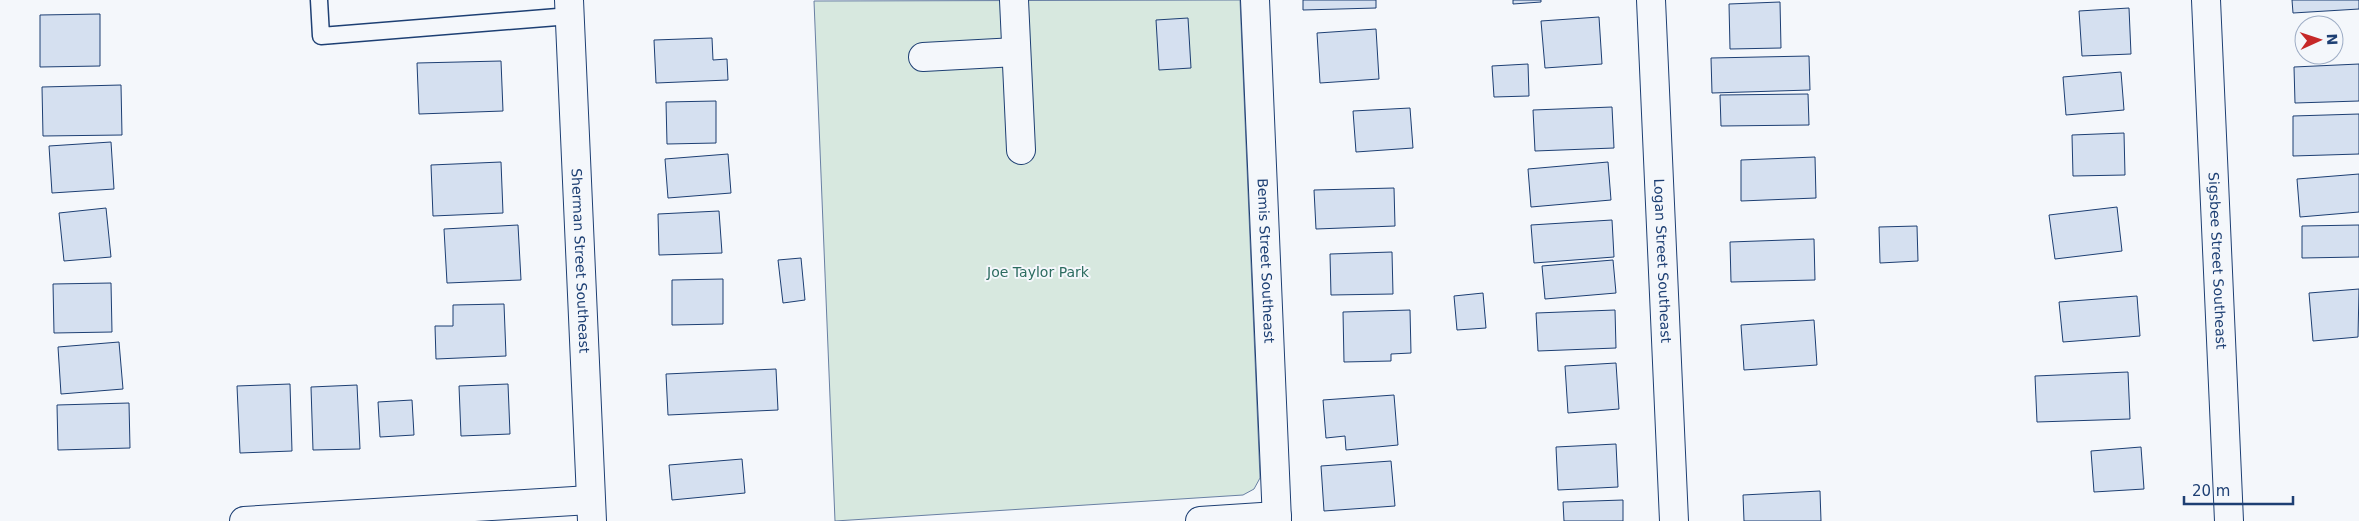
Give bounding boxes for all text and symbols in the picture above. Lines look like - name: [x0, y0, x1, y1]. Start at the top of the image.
- north arrow: [2294, 15, 2344, 65]
- text: N: [2324, 33, 2340, 46]
- street label: Sherman Street Southeast: [568, 168, 593, 354]
- street label: Sigsbee Street Southeast: [2206, 172, 2229, 350]
- street label: Bemis Street Southeast: [1255, 178, 1278, 344]
- street label: Logan Street Southeast: [1651, 178, 1674, 344]
- park label: Joe Taylor Park: [986, 264, 1090, 280]
- scale bar: [2184, 474, 2293, 506]
- text: 20 m: [2192, 482, 2230, 500]

